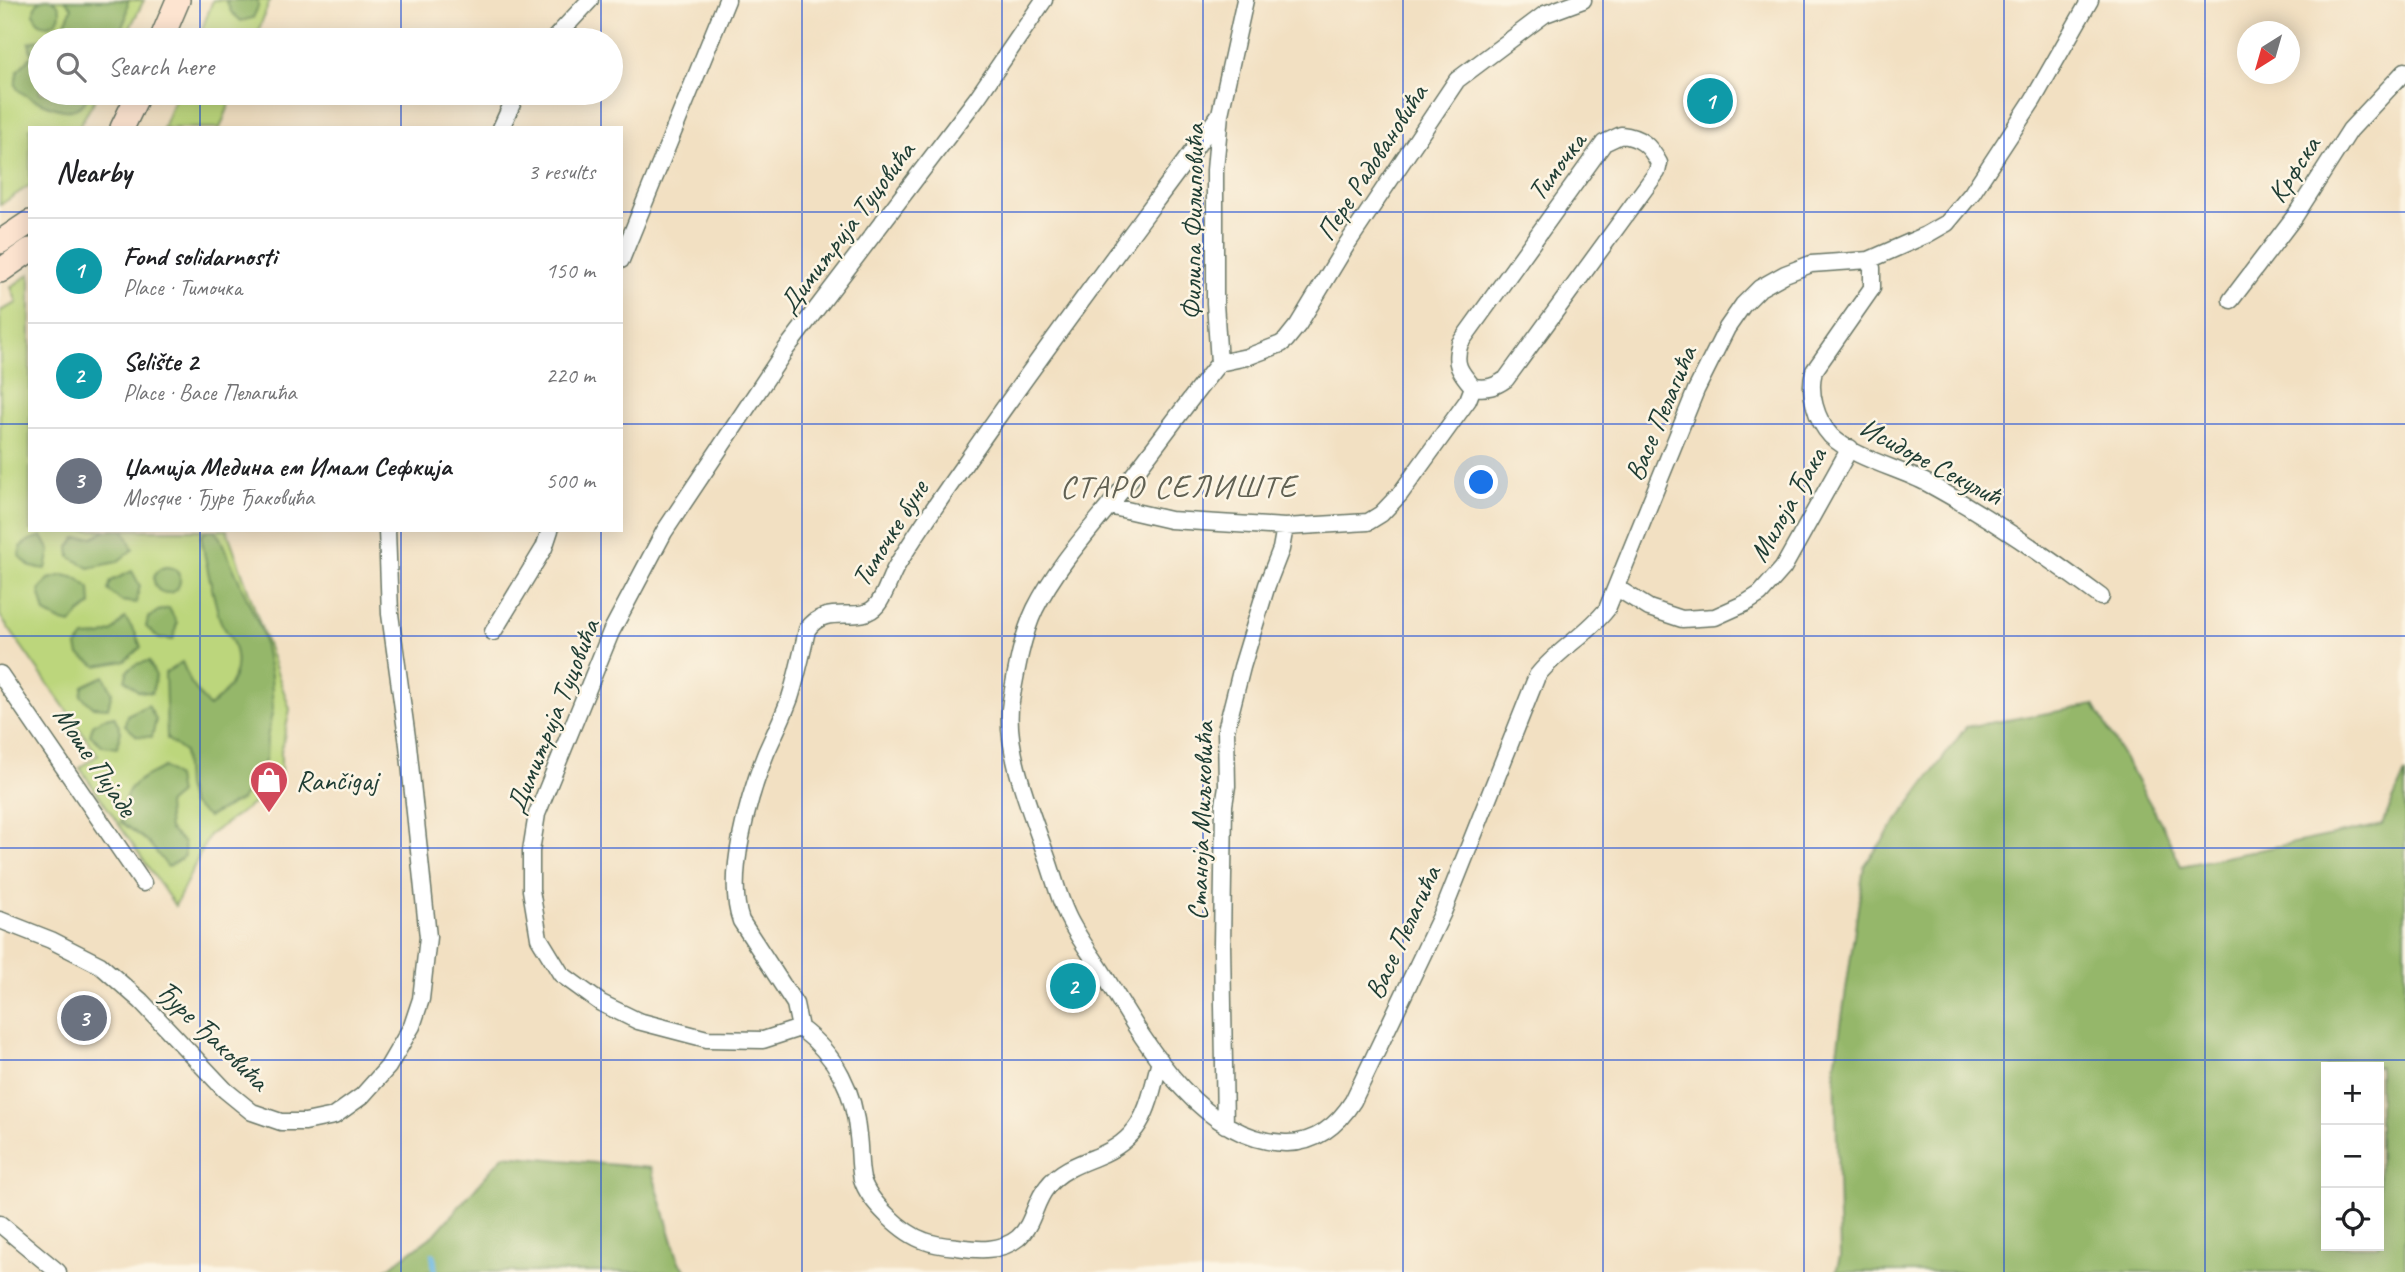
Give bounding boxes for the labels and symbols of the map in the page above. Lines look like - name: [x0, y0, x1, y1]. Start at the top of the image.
- north arrow: [2237, 21, 2300, 84]
- pin: 1: [1687, 75, 1733, 127]
- street label: Пере Радовановића: [1308, 76, 1436, 247]
- street label: Филипа Филиповића: [1173, 122, 1212, 320]
- street label: Тимочка: [1519, 123, 1595, 208]
- street label: Крфска: [2259, 128, 2329, 209]
- street label: Димитрија Туцовића: [770, 133, 923, 320]
- street label: Васе Пелагића: [1616, 339, 1705, 486]
- street label: Исидоре Секулић: [1854, 409, 2009, 514]
- street label: Милоја Ђака: [1741, 439, 1835, 568]
- your location: [1464, 465, 1498, 499]
- district label: СТАРО СЕЛИШТЕ: [1060, 466, 1299, 507]
- street label: Тимочке буне: [843, 472, 937, 593]
- street label: Димитрија Туцовића: [498, 612, 608, 818]
- street label: Моше Пијаде: [46, 699, 146, 825]
- street label: Станоја Миљковића: [1180, 719, 1222, 921]
- shop icon: Rančigaj: [248, 759, 290, 814]
- place label: Rančigaj: [296, 763, 382, 798]
- street label: Васе Пелагића: [1356, 858, 1449, 1004]
- pin: 2: [1050, 960, 1096, 1012]
- street label: Ђуре Ђаковића: [149, 973, 278, 1099]
- pin: 3: [61, 992, 107, 1044]

